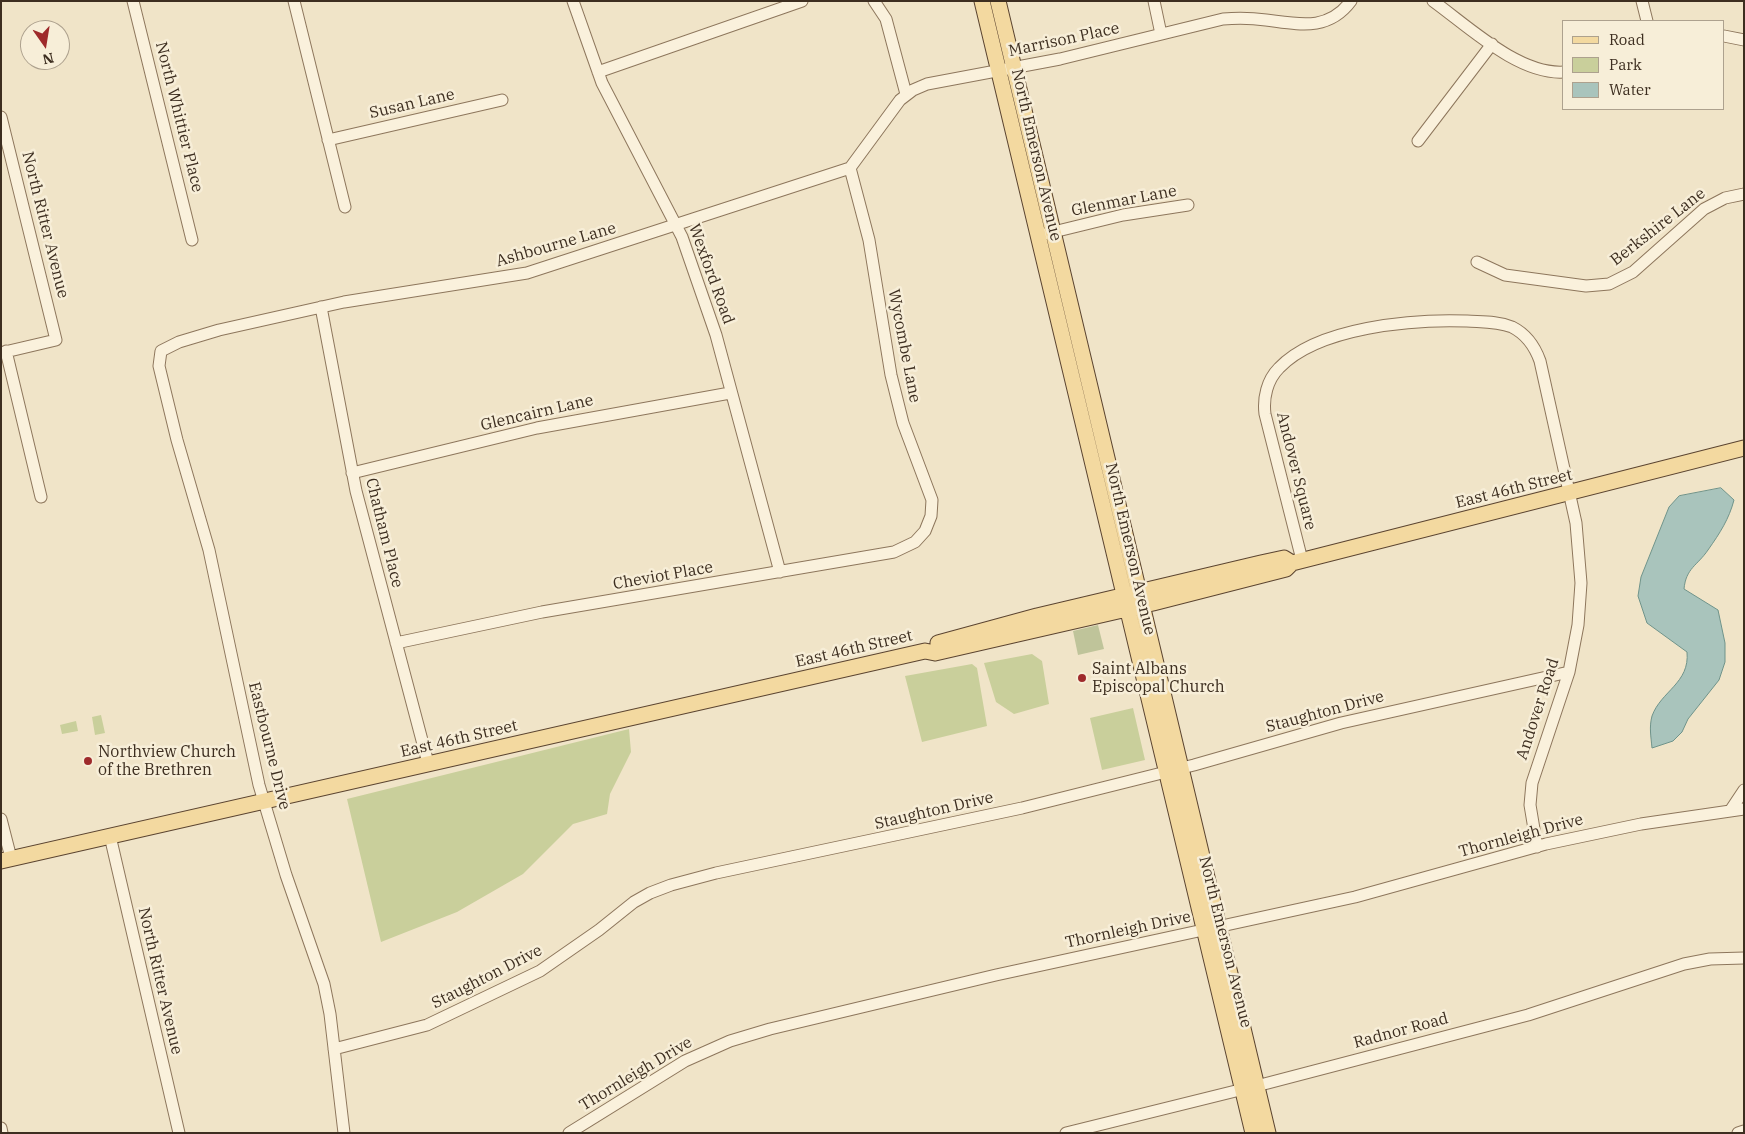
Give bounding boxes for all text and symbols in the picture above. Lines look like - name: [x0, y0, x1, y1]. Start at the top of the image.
- street label: Marrison Place: [1007, 19, 1121, 61]
- north arrow: [20, 20, 70, 70]
- legend: [1562, 20, 1725, 110]
- text: Road: [1609, 30, 1645, 49]
- street label: North Whittier Place: [151, 40, 207, 194]
- text: N: [41, 49, 56, 69]
- text: Park: [1609, 55, 1642, 74]
- street label: North Emerson Avenue: [1007, 67, 1065, 243]
- text: Water: [1609, 80, 1651, 99]
- street label: Susan Lane: [368, 85, 456, 123]
- street label: North Ritter Avenue: [17, 150, 73, 300]
- street label: Glenmar Lane: [1070, 181, 1178, 221]
- street label: Berkshire Lane: [1607, 184, 1709, 270]
- street label: Ashbourne Lane: [494, 219, 618, 271]
- street label: Wexford Road: [684, 221, 738, 327]
- street label: Wycombe Lane: [884, 288, 924, 404]
- street label: Glencairn Lane: [479, 391, 595, 435]
- street label: Andover Square: [1272, 410, 1320, 532]
- street label: North Emerson Avenue: [1101, 461, 1159, 637]
- street label: East 46th Street: [1454, 465, 1574, 513]
- street label: Chatham Place: [361, 476, 407, 590]
- street label: Cheviot Place: [612, 558, 714, 594]
- street label: East 46th Street: [794, 626, 914, 672]
- street label: Andover Road: [1513, 656, 1563, 762]
- place label: Saint Albans Episcopal Church: [1092, 659, 1225, 697]
- marker: Saint Albans Episcopal Church: [1076, 672, 1088, 684]
- street label: Eastbourne Drive: [244, 680, 294, 812]
- street label: Staughton Drive: [1264, 687, 1386, 737]
- street label: East 46th Street: [399, 716, 519, 762]
- place label: Northview Church of the Brethren: [98, 742, 236, 780]
- marker: Northview Church of the Brethren: [82, 755, 94, 767]
- street label: Staughton Drive: [873, 788, 995, 834]
- street label: Thornleigh Drive: [1457, 810, 1585, 862]
- street label: North Emerson Avenue: [1194, 854, 1256, 1030]
- street label: North Ritter Avenue: [134, 906, 186, 1056]
- street label: Thornleigh Drive: [1063, 907, 1193, 953]
- street label: Staughton Drive: [429, 941, 545, 1013]
- street label: Radnor Road: [1351, 1009, 1451, 1053]
- street label: Thornleigh Drive: [576, 1033, 696, 1115]

